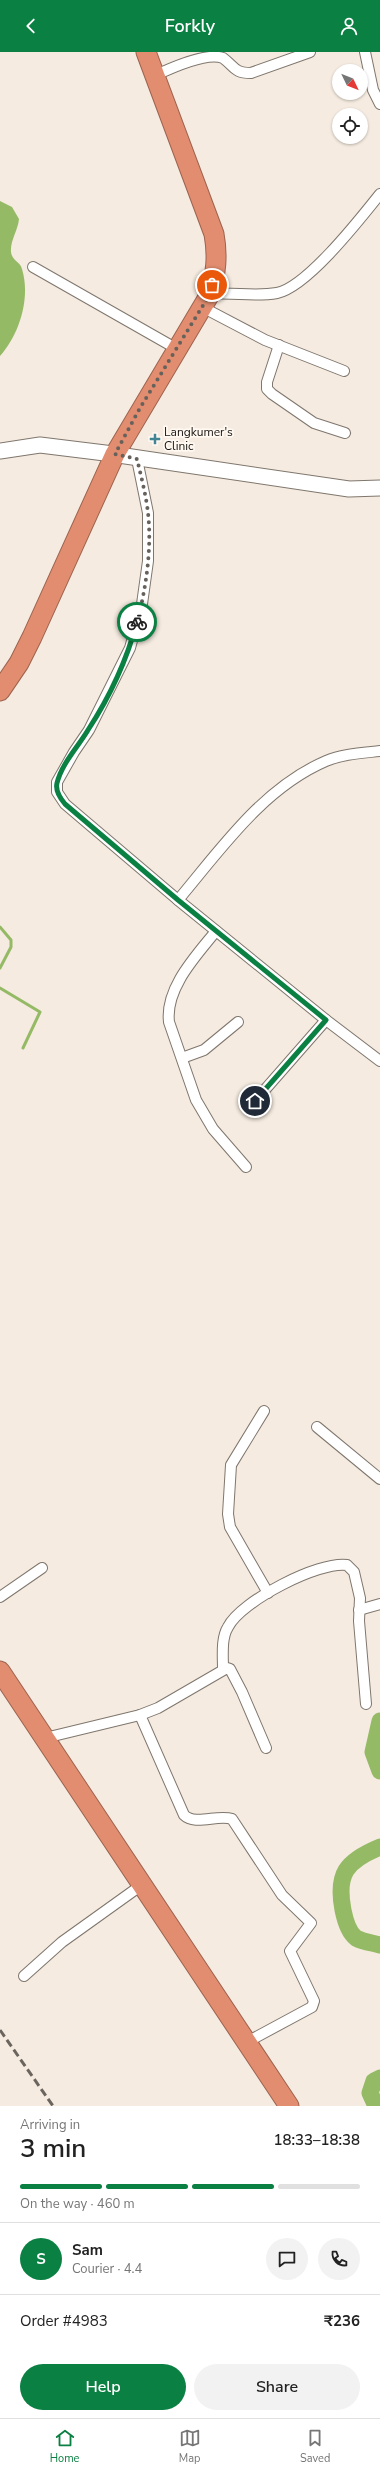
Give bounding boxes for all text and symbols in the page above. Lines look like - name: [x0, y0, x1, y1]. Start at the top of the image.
- text: Forkly: [165, 14, 215, 38]
- icon: back: [20, 15, 42, 37]
- icon: person: [338, 15, 360, 37]
- north arrow: [332, 64, 368, 100]
- map controls: [332, 64, 368, 144]
- button: locate: [332, 108, 368, 144]
- pin: [195, 268, 229, 302]
- icon: bag: [201, 274, 223, 296]
- place label: Langkumer's Clinic: [164, 424, 233, 454]
- marker: Langkumer's Clinic: [149, 433, 161, 445]
- courier: [117, 602, 157, 642]
- icon: bike: [126, 611, 148, 633]
- pin: [238, 1084, 272, 1118]
- icon: home: [244, 1090, 266, 1112]
- text: Arriving in: [20, 2116, 80, 2134]
- text: 18:33–18:38: [273, 2130, 360, 2150]
- text: 3 min: [20, 2131, 86, 2166]
- text: On the way · 460 m: [20, 2195, 135, 2213]
- button: chat: [266, 2238, 308, 2280]
- button: phone: [318, 2238, 360, 2280]
- text: Sam: [72, 2240, 103, 2260]
- text: S: [36, 2249, 46, 2269]
- text: Courier · 4.4: [72, 2260, 142, 2278]
- text: Order #4983: [20, 2311, 108, 2331]
- text: ₹236: [324, 2311, 360, 2331]
- button: Help: [20, 2364, 186, 2410]
- button: Share: [194, 2364, 360, 2410]
- tab: Home: [50, 2427, 79, 2466]
- tab: Map: [179, 2427, 201, 2466]
- tab: Saved: [300, 2427, 330, 2466]

